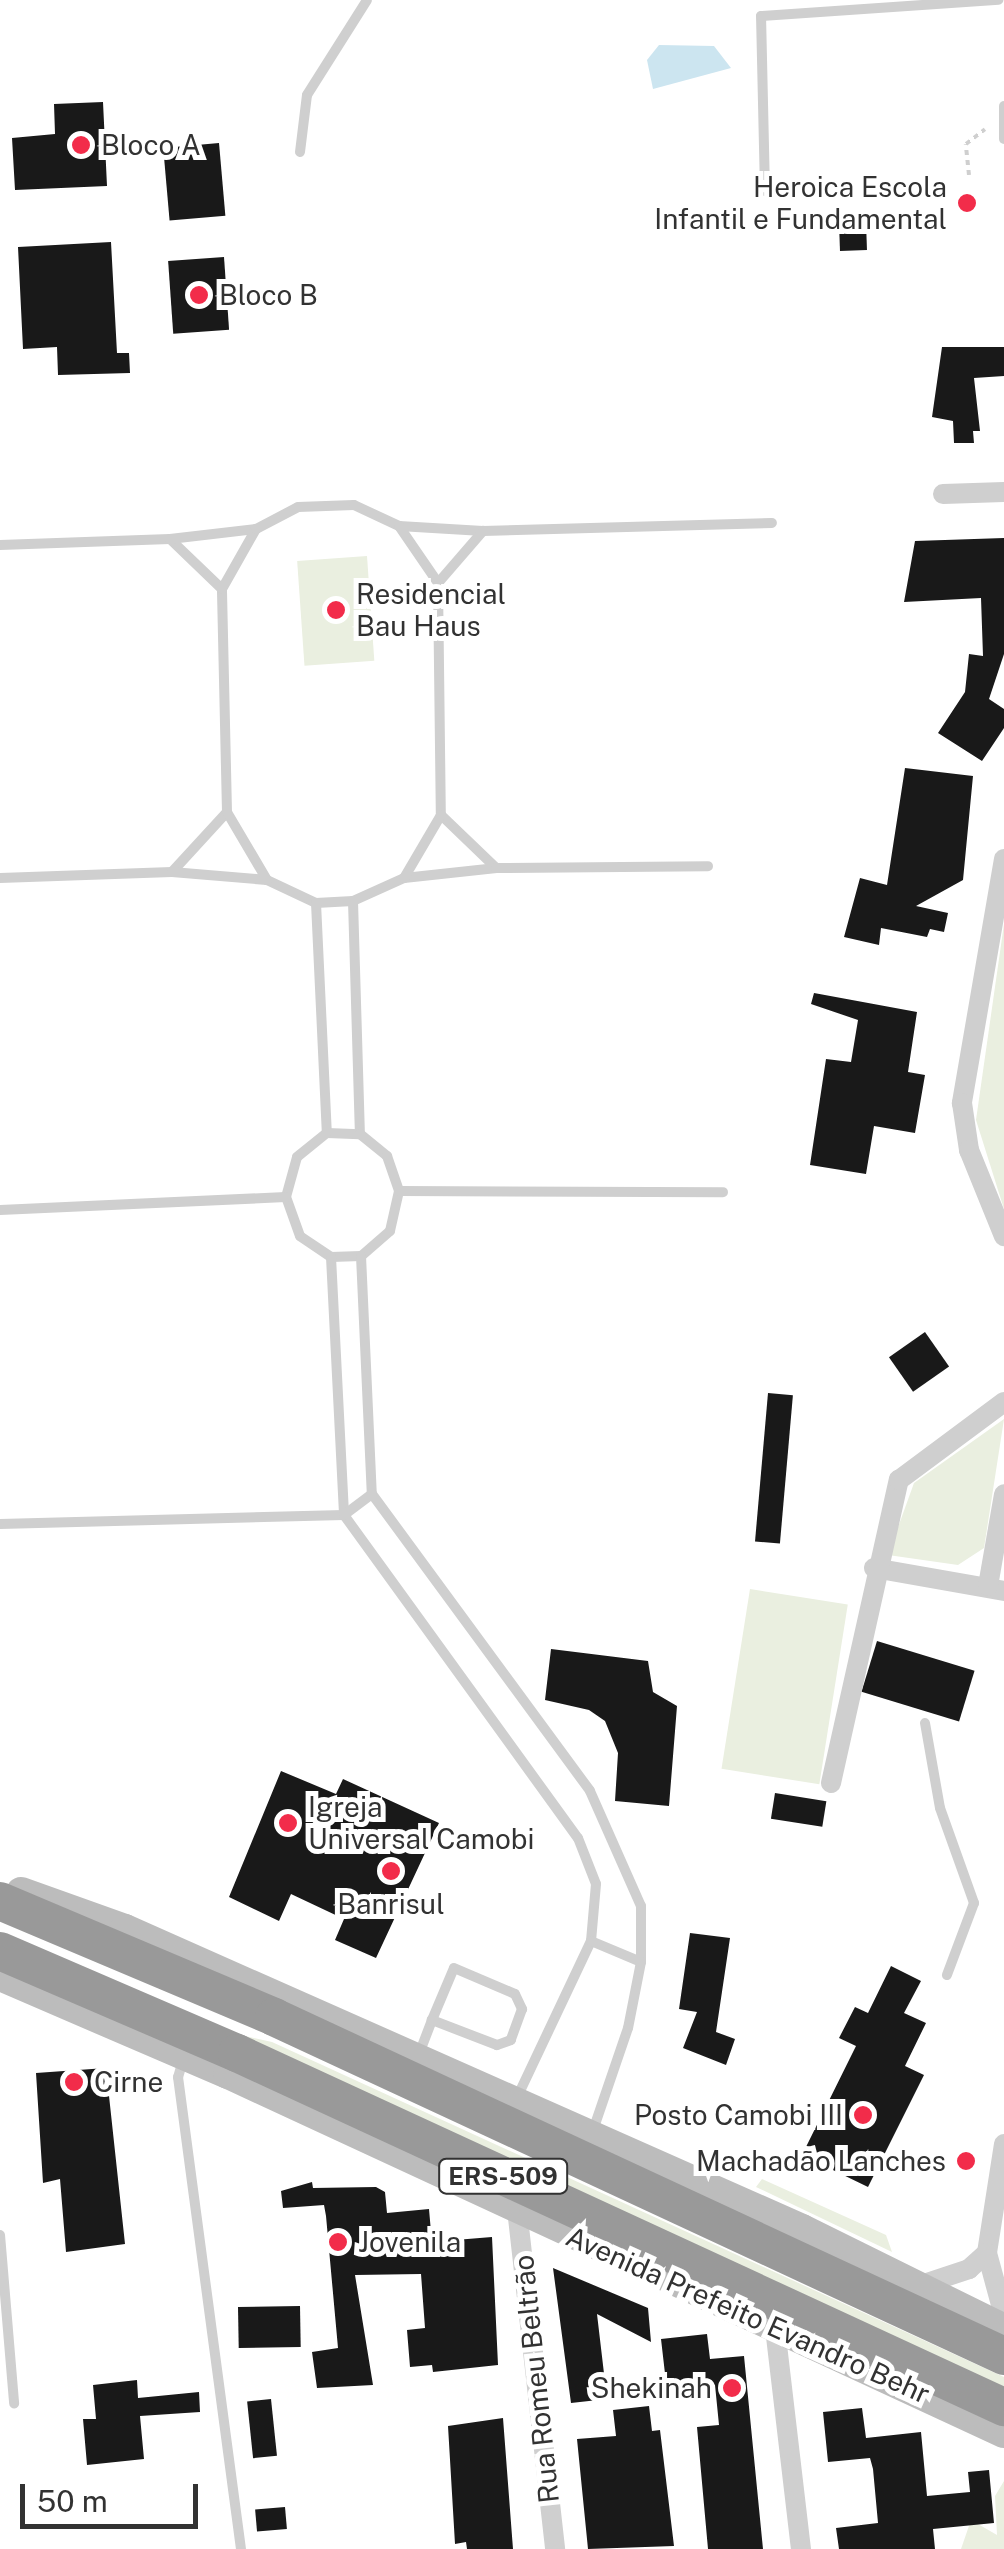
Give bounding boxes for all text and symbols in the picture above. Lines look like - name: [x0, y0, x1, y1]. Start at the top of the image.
- place label: Bloco A: [101, 128, 201, 162]
- marker: Bloco A: [70, 134, 92, 156]
- place label: Heroica Escola Infantil e Fundamental: [654, 170, 947, 236]
- marker: Heroica Escola Infantil e Fundamental: [956, 192, 978, 214]
- place label: Bloco B: [219, 278, 318, 312]
- marker: Bloco B: [188, 284, 210, 306]
- place label: Residencial Bau Haus: [356, 577, 506, 643]
- marker: Residencial Bau Haus: [325, 599, 347, 621]
- place label: Igreja Universal Camobi: [308, 1790, 535, 1856]
- marker: Igreja Universal Camobi: [277, 1812, 299, 1834]
- marker: Banrisul: [380, 1860, 402, 1882]
- place label: Banrisul: [337, 1887, 445, 1921]
- place label: Cirne: [94, 2065, 163, 2099]
- marker: Cirne: [63, 2071, 85, 2093]
- place label: Posto Camobi III: [634, 2098, 843, 2132]
- marker: Posto Camobi III: [852, 2104, 874, 2126]
- place label: Machadão Lanches: [696, 2144, 946, 2178]
- marker: Machadão Lanches: [955, 2150, 977, 2172]
- road number: ERS-509: [438, 2156, 568, 2196]
- street label: Avenida Prefeito Evandro Behr: [561, 2219, 935, 2411]
- place label: Jovenila: [358, 2225, 461, 2259]
- marker: Jovenila: [327, 2231, 349, 2253]
- street label: Rua Romeu Beltrão: [506, 2253, 566, 2505]
- place label: Shekinah: [591, 2371, 712, 2405]
- marker: Shekinah: [721, 2377, 743, 2399]
- scale bar: [25, 2464, 202, 2526]
- text: 50 m: [37, 2483, 108, 2519]

